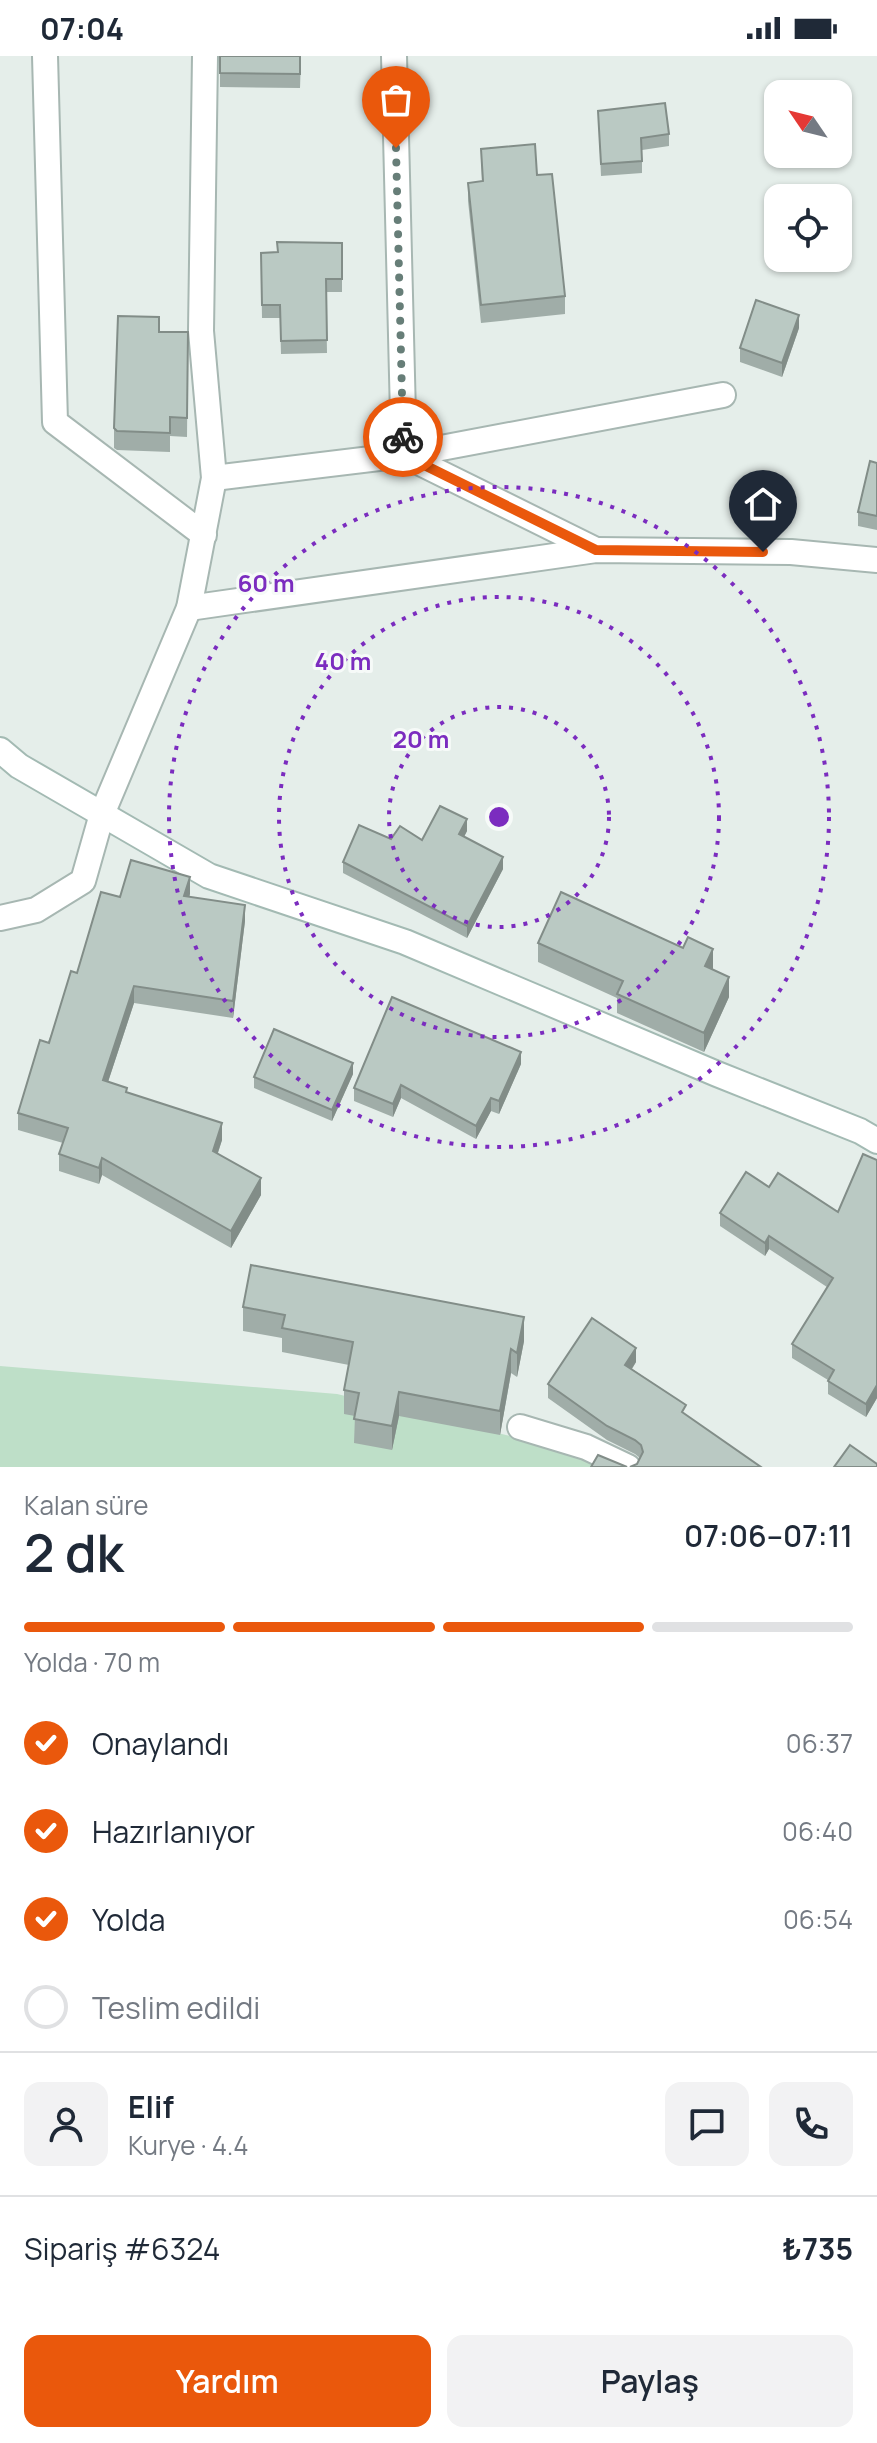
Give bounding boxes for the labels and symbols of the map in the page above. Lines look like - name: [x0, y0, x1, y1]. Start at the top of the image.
- pin: [362, 66, 430, 148]
- north arrow: [764, 80, 852, 168]
- courier: [363, 397, 443, 477]
- pin: [729, 470, 797, 552]
- text: 60 m: [237, 566, 295, 599]
- text: 40 m: [315, 644, 371, 677]
- text: 20 m: [393, 722, 449, 755]
- centre of rings: [485, 803, 513, 831]

